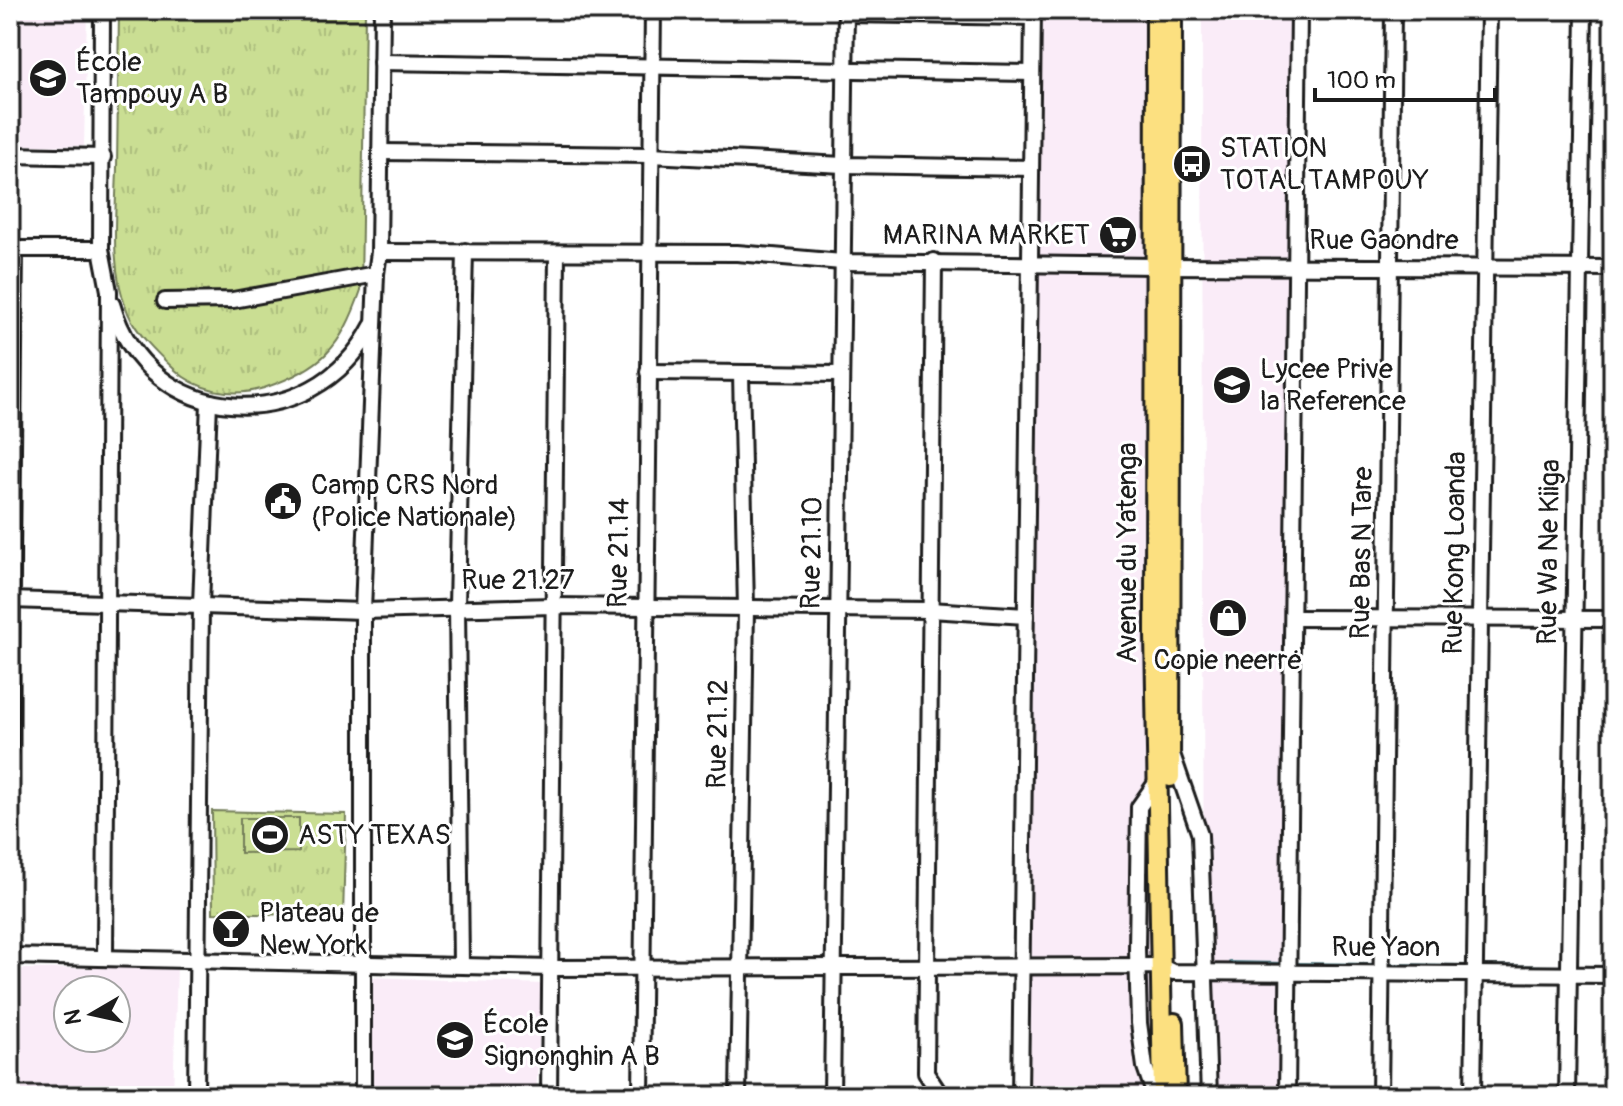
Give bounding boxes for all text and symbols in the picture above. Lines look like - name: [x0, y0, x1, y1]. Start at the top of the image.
- place label: École Tampouy A B: [76, 45, 228, 112]
- scale bar: [1315, 52, 1495, 102]
- school or university icon: École Tampouy A B: [27, 57, 69, 99]
- text: 100 m: [1327, 66, 1396, 95]
- place label: STATION TOTAL TAMPOUY: [1220, 131, 1429, 198]
- bus stop icon: STATION TOTAL TAMPOUY: [1171, 143, 1213, 185]
- supermarket icon: MARINA MARKET: [1097, 214, 1139, 256]
- place label: MARINA MARKET: [883, 218, 1090, 253]
- street label: Rue Gaondre: [1309, 223, 1459, 258]
- place label: Lycee Prive la Reference: [1260, 352, 1406, 419]
- school or university icon: Lycee Prive la Reference: [1211, 364, 1253, 406]
- street label: Avenue du Yatenga: [1110, 443, 1145, 663]
- street label: Rue Kong Loanda: [1436, 451, 1474, 655]
- street label: Rue Wa Ne Kiiga: [1530, 459, 1568, 645]
- street label: Rue Bas N Tare: [1343, 466, 1381, 640]
- place label: Camp CRS Nord (Police Nationale): [311, 468, 517, 535]
- public building icon: Camp CRS Nord (Police Nationale): [262, 480, 304, 522]
- street label: Rue 21.10: [794, 496, 830, 610]
- street label: Rue 21.14: [601, 498, 637, 608]
- street label: Rue 21.27: [461, 563, 575, 598]
- shop icon: Copie neerrė: [1207, 597, 1249, 639]
- place label: Copie neerrė: [1153, 643, 1303, 678]
- street label: Rue 21.12: [700, 679, 736, 789]
- sports icon: ASTY TEXAS: [249, 814, 291, 856]
- place label: ASTY TEXAS: [298, 818, 451, 853]
- place label: Plateau de New York: [259, 896, 379, 963]
- bar icon: Plateau de New York: [210, 908, 252, 950]
- street label: Rue Yaon: [1332, 930, 1440, 965]
- north arrow: [52, 974, 132, 1054]
- text: N: [58, 1007, 88, 1027]
- place label: École Signonghin A B: [483, 1007, 660, 1074]
- school or university icon: École Signonghin A B: [434, 1019, 476, 1061]

